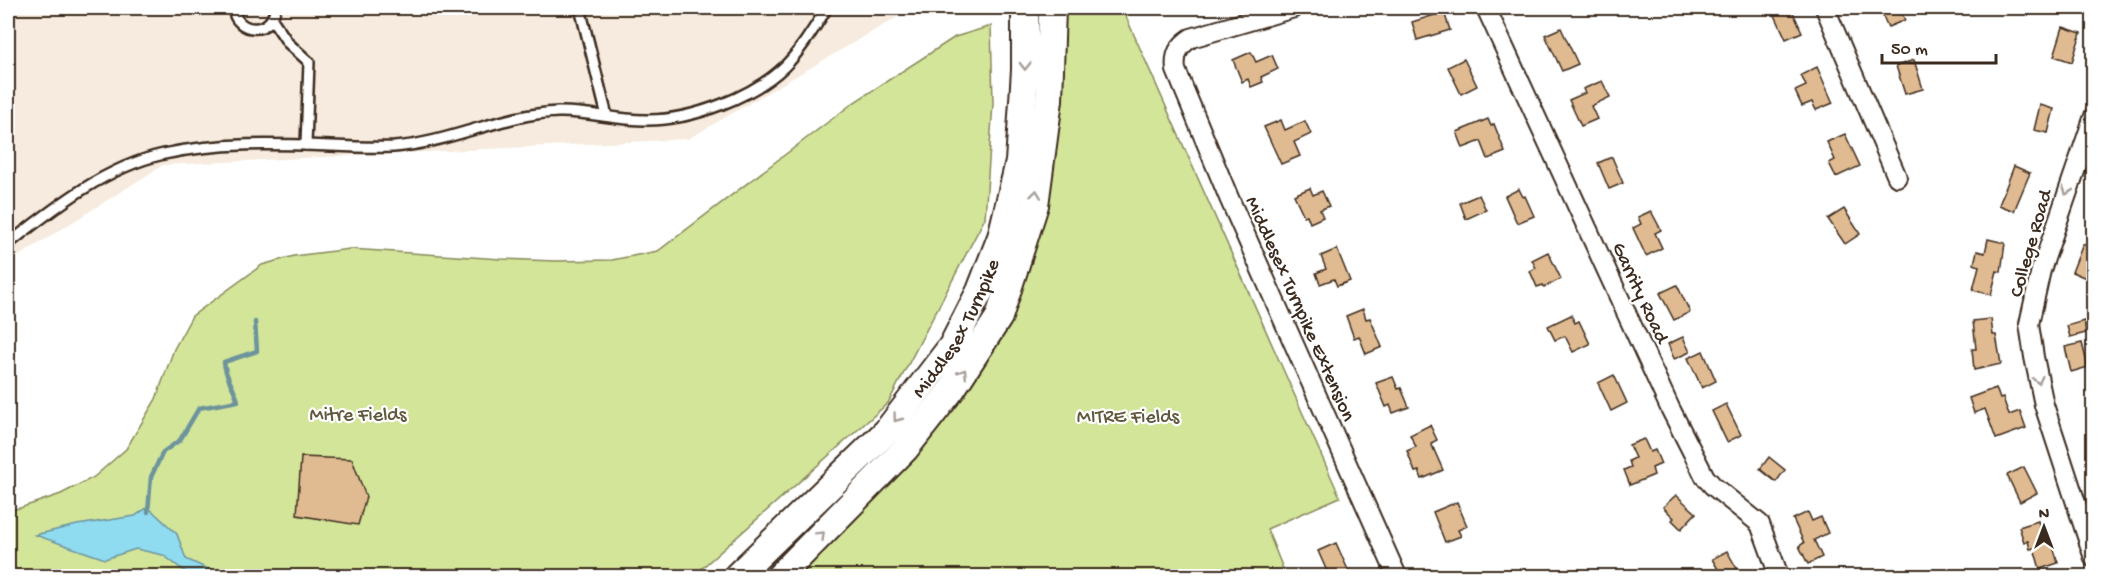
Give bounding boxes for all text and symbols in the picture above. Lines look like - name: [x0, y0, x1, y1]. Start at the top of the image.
- scale bar: [1882, 27, 1996, 65]
- text: 50 m: [1891, 40, 1928, 61]
- one-way arrow: [1018, 61, 1031, 70]
- one-way arrow: [2062, 185, 2075, 196]
- street label: College Road: [2006, 186, 2059, 300]
- one-way arrow: [1030, 189, 1042, 199]
- street label: Middlesex Turnpike Extension: [1239, 193, 1359, 426]
- street label: Garrity Road: [1605, 239, 1673, 350]
- street label: Middlesex Turnpike: [909, 256, 1007, 403]
- one-way arrow: [956, 369, 967, 380]
- one-way arrow: [2031, 375, 2044, 385]
- park label: Mitre Fields: [310, 405, 407, 428]
- park label: MITRE Fields: [1077, 407, 1180, 430]
- one-way arrow: [893, 412, 904, 423]
- north arrow: [2014, 497, 2074, 557]
- text: N: [2039, 506, 2050, 525]
- one-way arrow: [814, 531, 825, 541]

